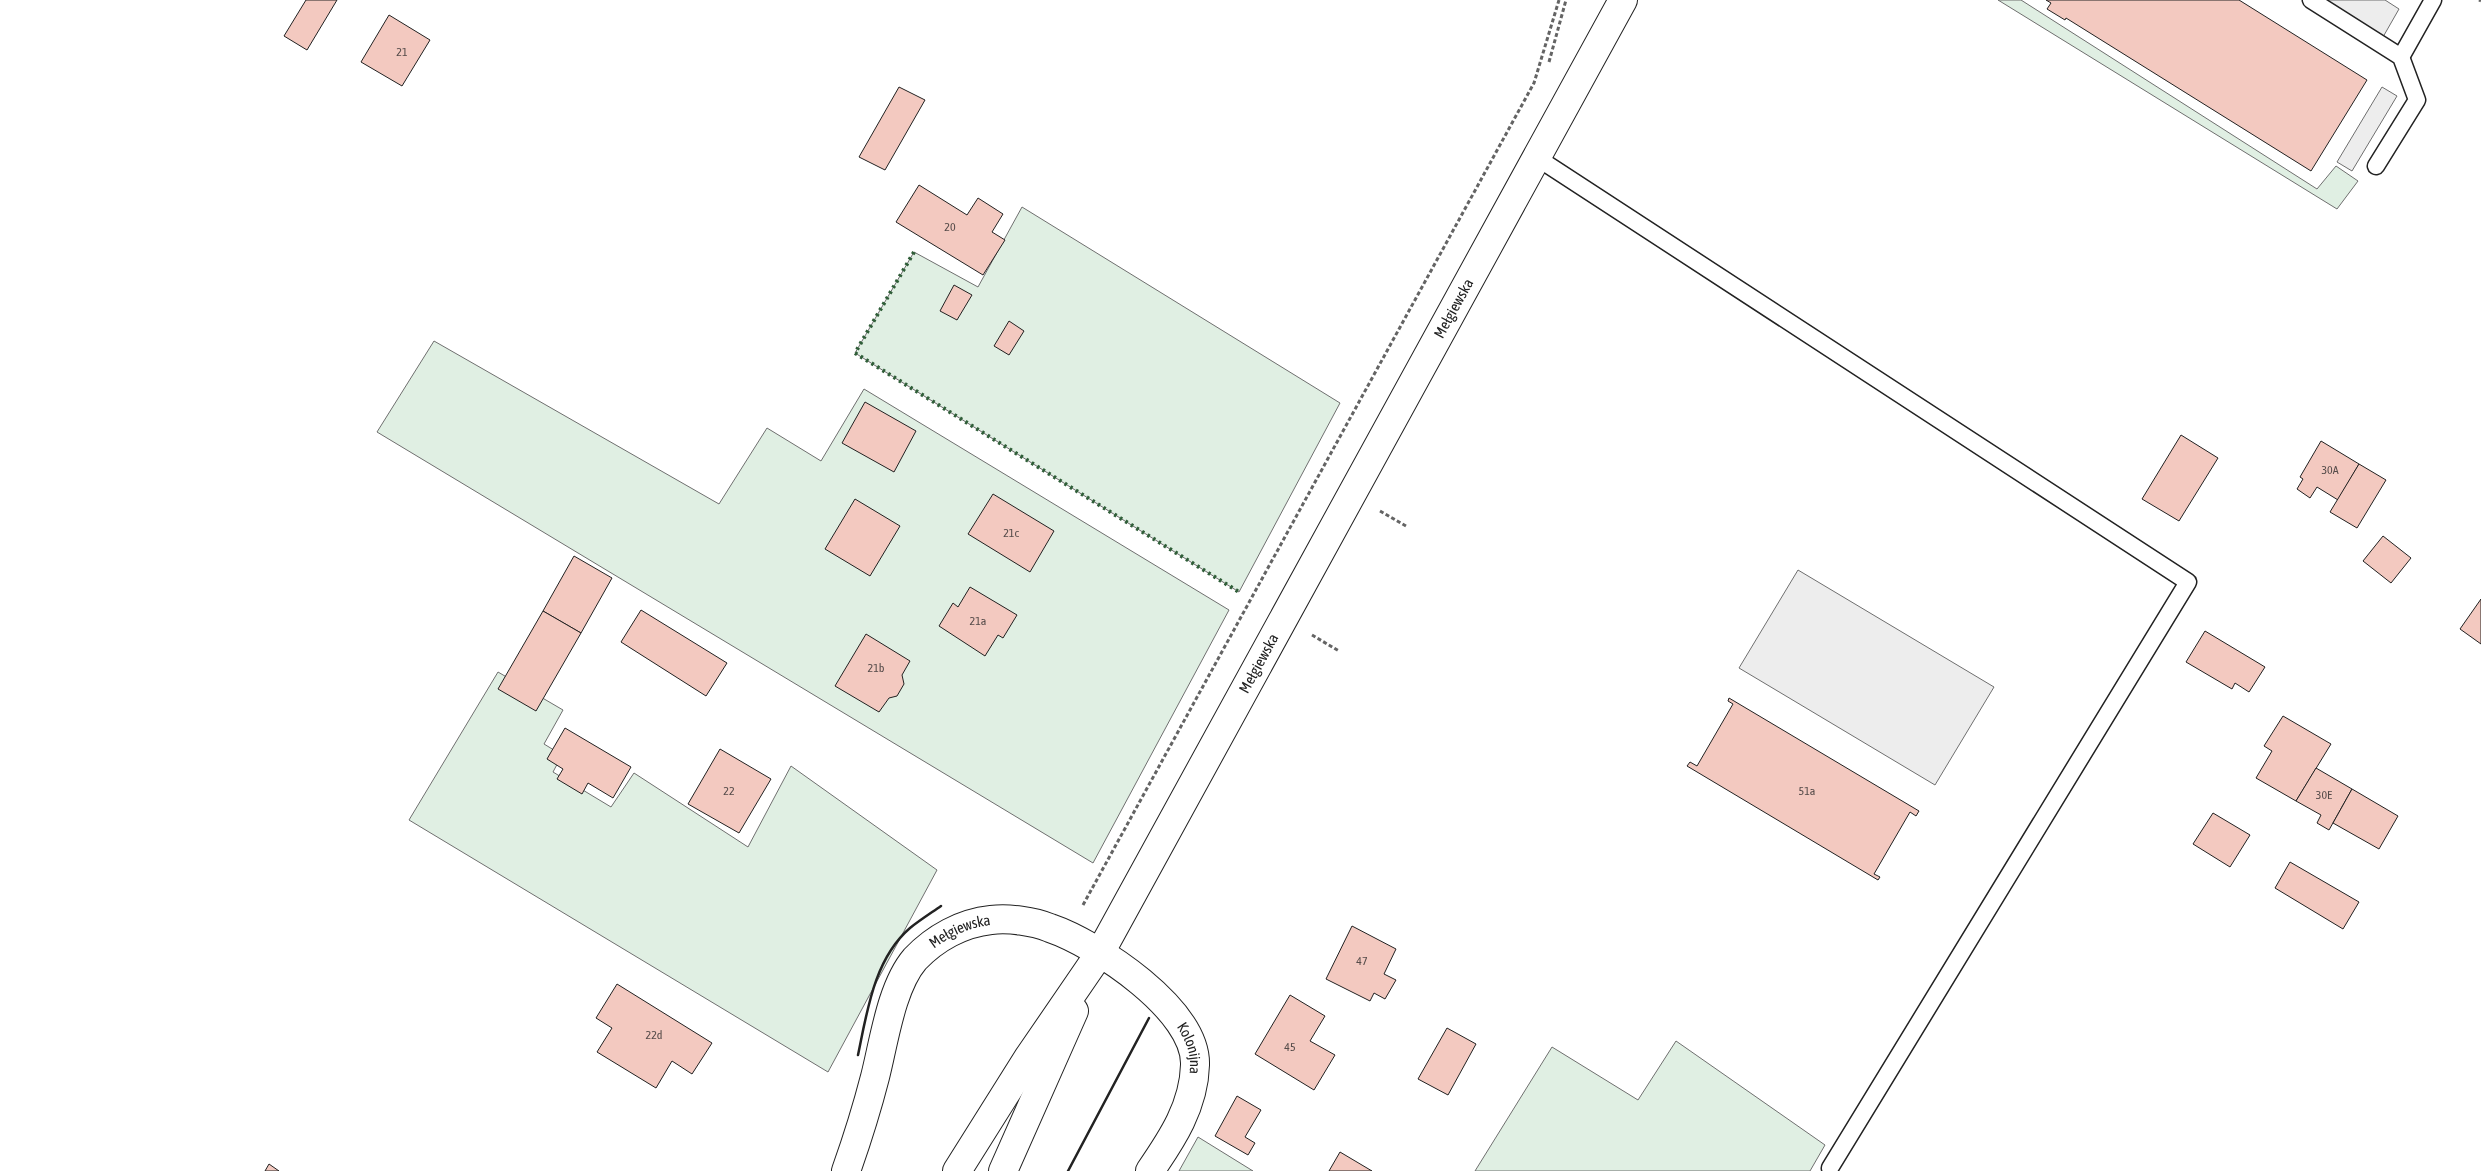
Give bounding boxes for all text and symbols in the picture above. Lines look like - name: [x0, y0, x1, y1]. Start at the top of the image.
- house number: 21: [396, 45, 408, 59]
- house number: 20: [944, 220, 956, 234]
- street label: Mełgiewska: [1430, 276, 1476, 341]
- house number: 30A: [2321, 463, 2339, 477]
- house number: 21c: [1003, 526, 1019, 540]
- house number: 21a: [970, 614, 986, 628]
- street label: Mełgiewska: [1235, 631, 1282, 696]
- house number: 21b: [868, 661, 885, 675]
- house number: 22: [723, 784, 735, 798]
- house number: 51a: [1799, 784, 1815, 798]
- house number: 30E: [2316, 788, 2332, 802]
- street label: Mełgiewska: [926, 911, 991, 951]
- house number: 47: [1356, 954, 1368, 968]
- street label: Kolonijna: [1174, 1019, 1204, 1075]
- house number: 22d: [646, 1028, 662, 1042]
- house number: 45: [1284, 1040, 1296, 1054]

